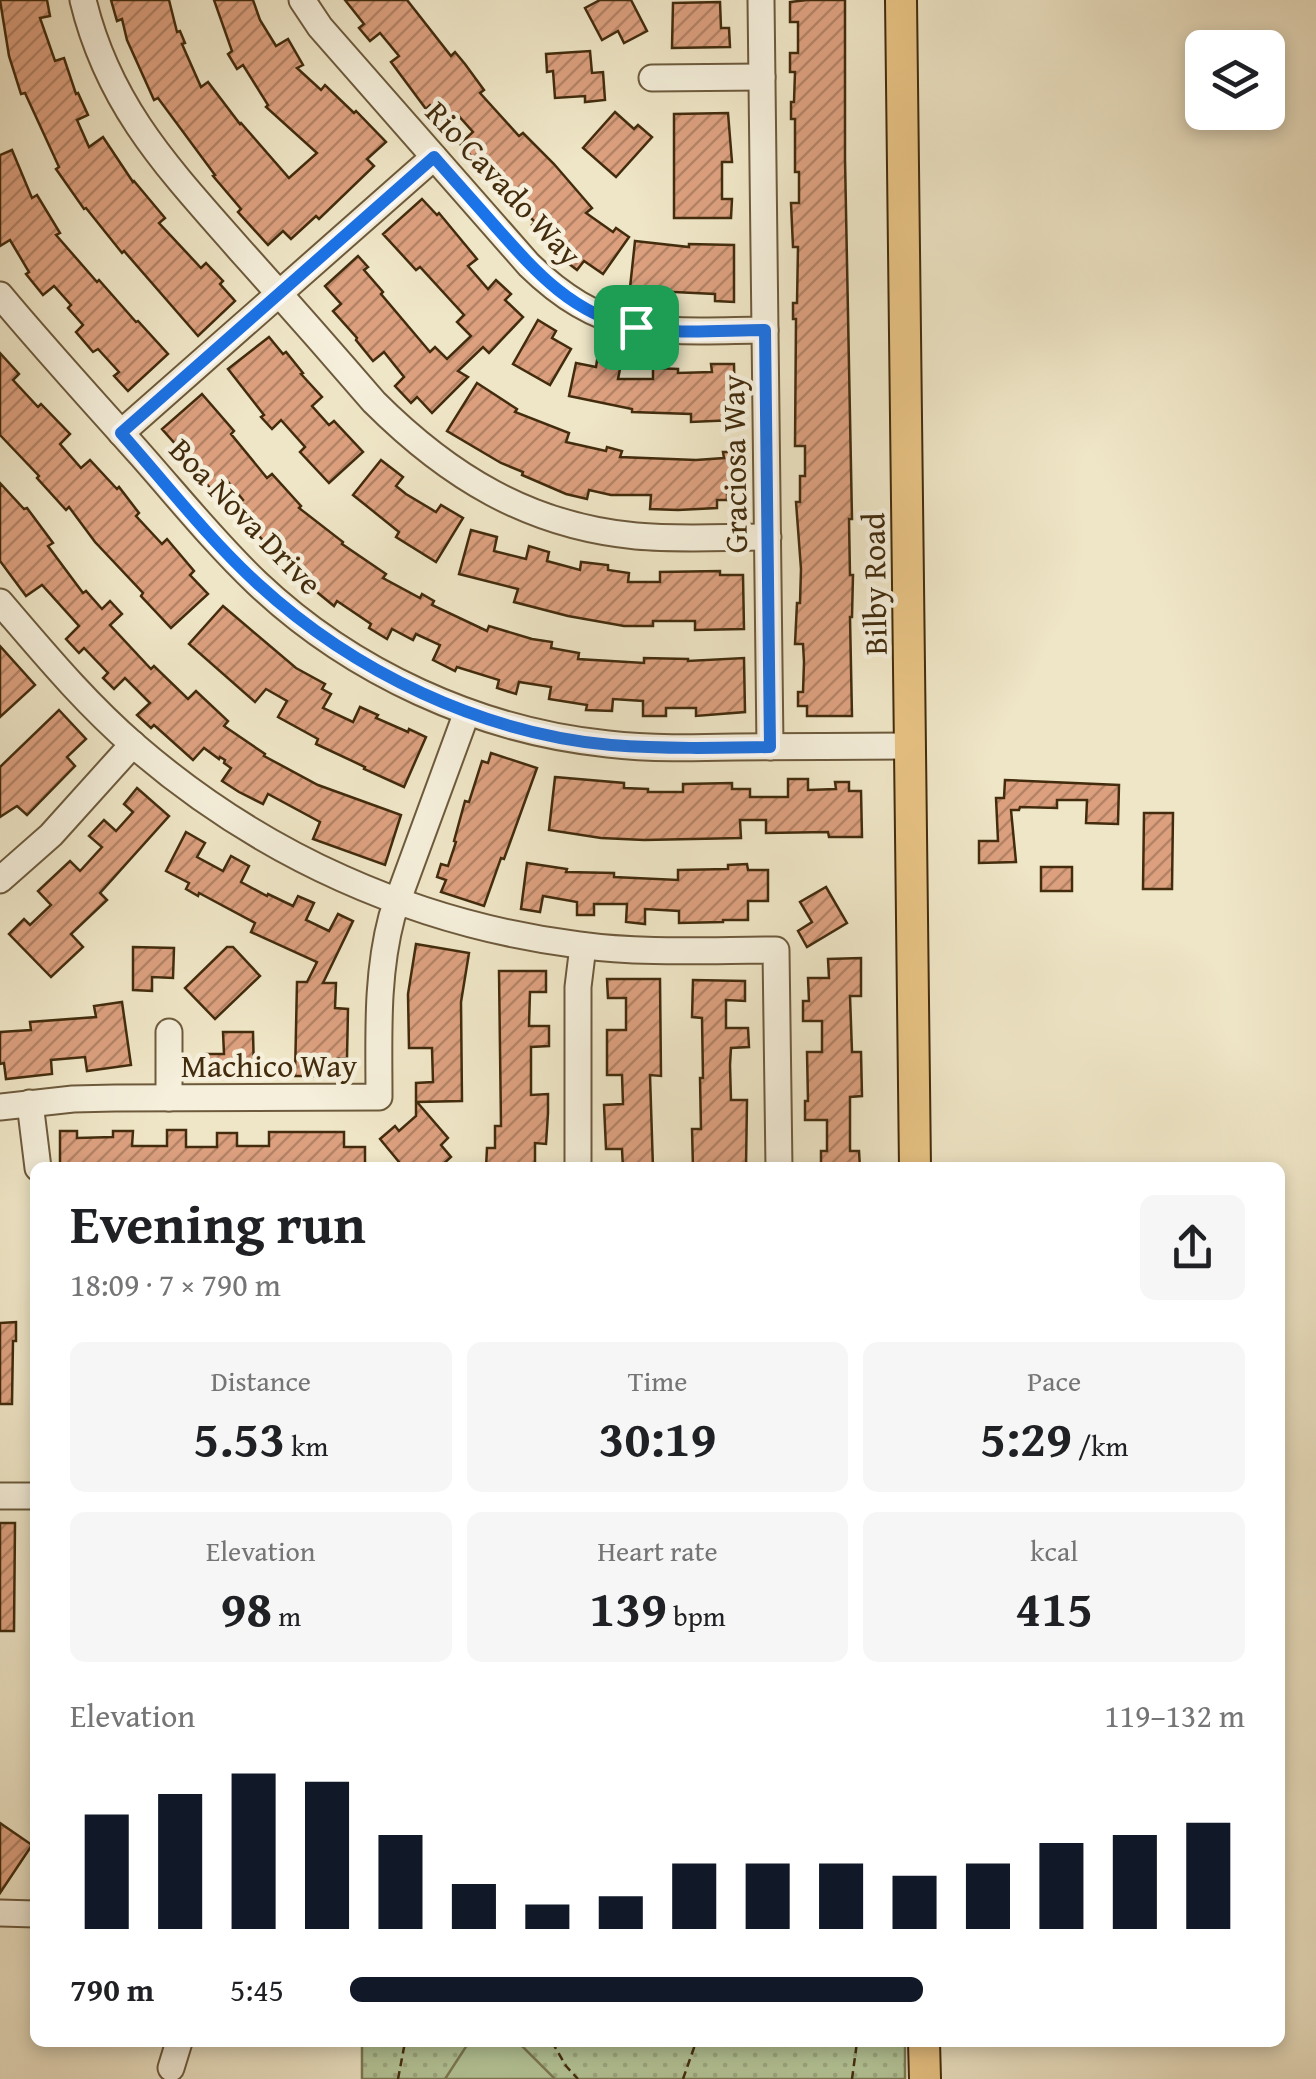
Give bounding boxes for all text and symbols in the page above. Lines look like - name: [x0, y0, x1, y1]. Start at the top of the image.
- map controls: [1185, 30, 1285, 130]
- button: layers: [1185, 30, 1285, 130]
- street label: Rio Cavado Way: [415, 90, 593, 276]
- pin: [594, 285, 679, 370]
- icon: arrive: [609, 300, 664, 355]
- street label: Graciosa Way: [709, 374, 759, 554]
- street label: Boa Nova Drive: [159, 427, 333, 605]
- street label: Bilby Road: [849, 512, 899, 656]
- street label: Machico Way: [181, 1042, 357, 1089]
- text: Evening run: [70, 1183, 366, 1263]
- button: share: [1140, 1195, 1245, 1300]
- text: 18:09 · 7 × 790 m: [70, 1261, 281, 1308]
- text: Distance: [211, 1360, 311, 1401]
- text: Time: [628, 1360, 687, 1401]
- text: Pace: [1027, 1360, 1081, 1401]
- text: 5.53: [193, 1401, 285, 1474]
- text: 30:19: [599, 1401, 716, 1474]
- text: 5:29: [980, 1401, 1072, 1474]
- text: km: [285, 1425, 328, 1466]
- text: /km: [1072, 1425, 1128, 1466]
- text: Elevation: [206, 1530, 316, 1571]
- text: Heart rate: [597, 1530, 718, 1571]
- text: kcal: [1030, 1530, 1078, 1571]
- text: 98: [220, 1571, 272, 1644]
- text: 139: [589, 1571, 667, 1644]
- text: 415: [1015, 1571, 1093, 1644]
- text: m: [272, 1595, 301, 1636]
- text: bpm: [667, 1595, 726, 1636]
- text: Elevation: [70, 1692, 195, 1739]
- text: 119–132 m: [1104, 1692, 1245, 1739]
- text: 790 m: [70, 1966, 154, 2013]
- text: 5:45: [230, 1966, 284, 2013]

